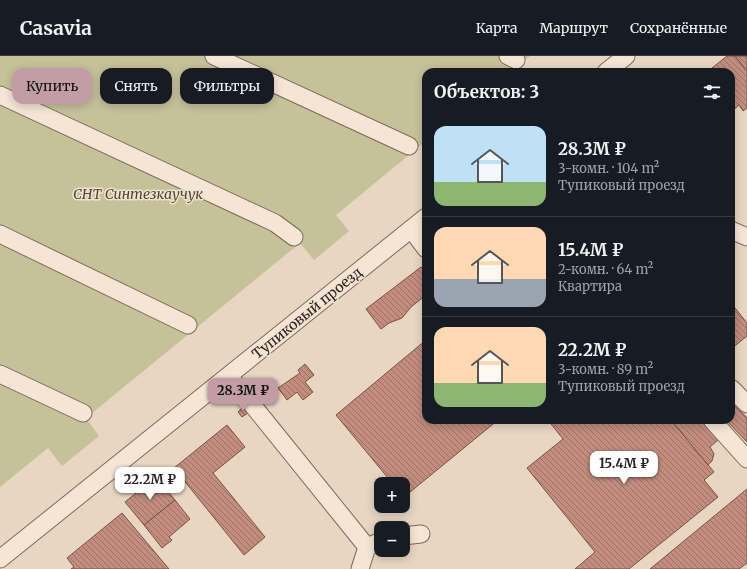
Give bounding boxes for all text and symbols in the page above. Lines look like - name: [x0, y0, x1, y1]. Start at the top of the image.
- text: Casavia: [20, 16, 92, 40]
- text: Карта: [476, 19, 517, 37]
- text: Маршрут: [539, 19, 608, 37]
- text: Сохранённые: [630, 19, 727, 37]
- chip: Купить: [12, 68, 92, 104]
- chip: Снять: [100, 68, 172, 104]
- chip: Фильтры: [180, 68, 274, 104]
- text: Объектов: 3: [434, 81, 539, 103]
- icon: filters: [701, 81, 723, 103]
- text: 28.3M ₽: [558, 138, 626, 160]
- icon: home: [466, 142, 514, 190]
- text: 3-комн. · 104 m²: [558, 160, 659, 177]
- text: Тупиковый проезд: [558, 177, 685, 194]
- park label: СНТ Синтезкаучук: [73, 185, 203, 203]
- text: 15.4M ₽: [558, 239, 624, 261]
- icon: home: [466, 243, 514, 291]
- text: 2-комн. · 64 m²: [558, 261, 653, 278]
- street label: Тупиковый проезд: [248, 263, 366, 363]
- text: Квартира: [558, 278, 622, 295]
- text: 22.2M ₽: [558, 339, 627, 361]
- icon: home: [466, 343, 514, 391]
- text: 3-комн. · 89 m²: [558, 361, 653, 378]
- pin: 28.3M ₽: [206, 378, 280, 412]
- text: Тупиковый проезд: [558, 378, 685, 395]
- text: 28.3M ₽: [217, 382, 269, 399]
- pin: 15.4M ₽: [587, 451, 661, 485]
- text: 15.4M ₽: [599, 455, 649, 472]
- pin: 22.2M ₽: [113, 467, 187, 501]
- text: 22.2M ₽: [124, 471, 176, 488]
- map controls: [374, 477, 410, 557]
- button: +: [374, 477, 410, 513]
- button: −: [374, 521, 410, 557]

